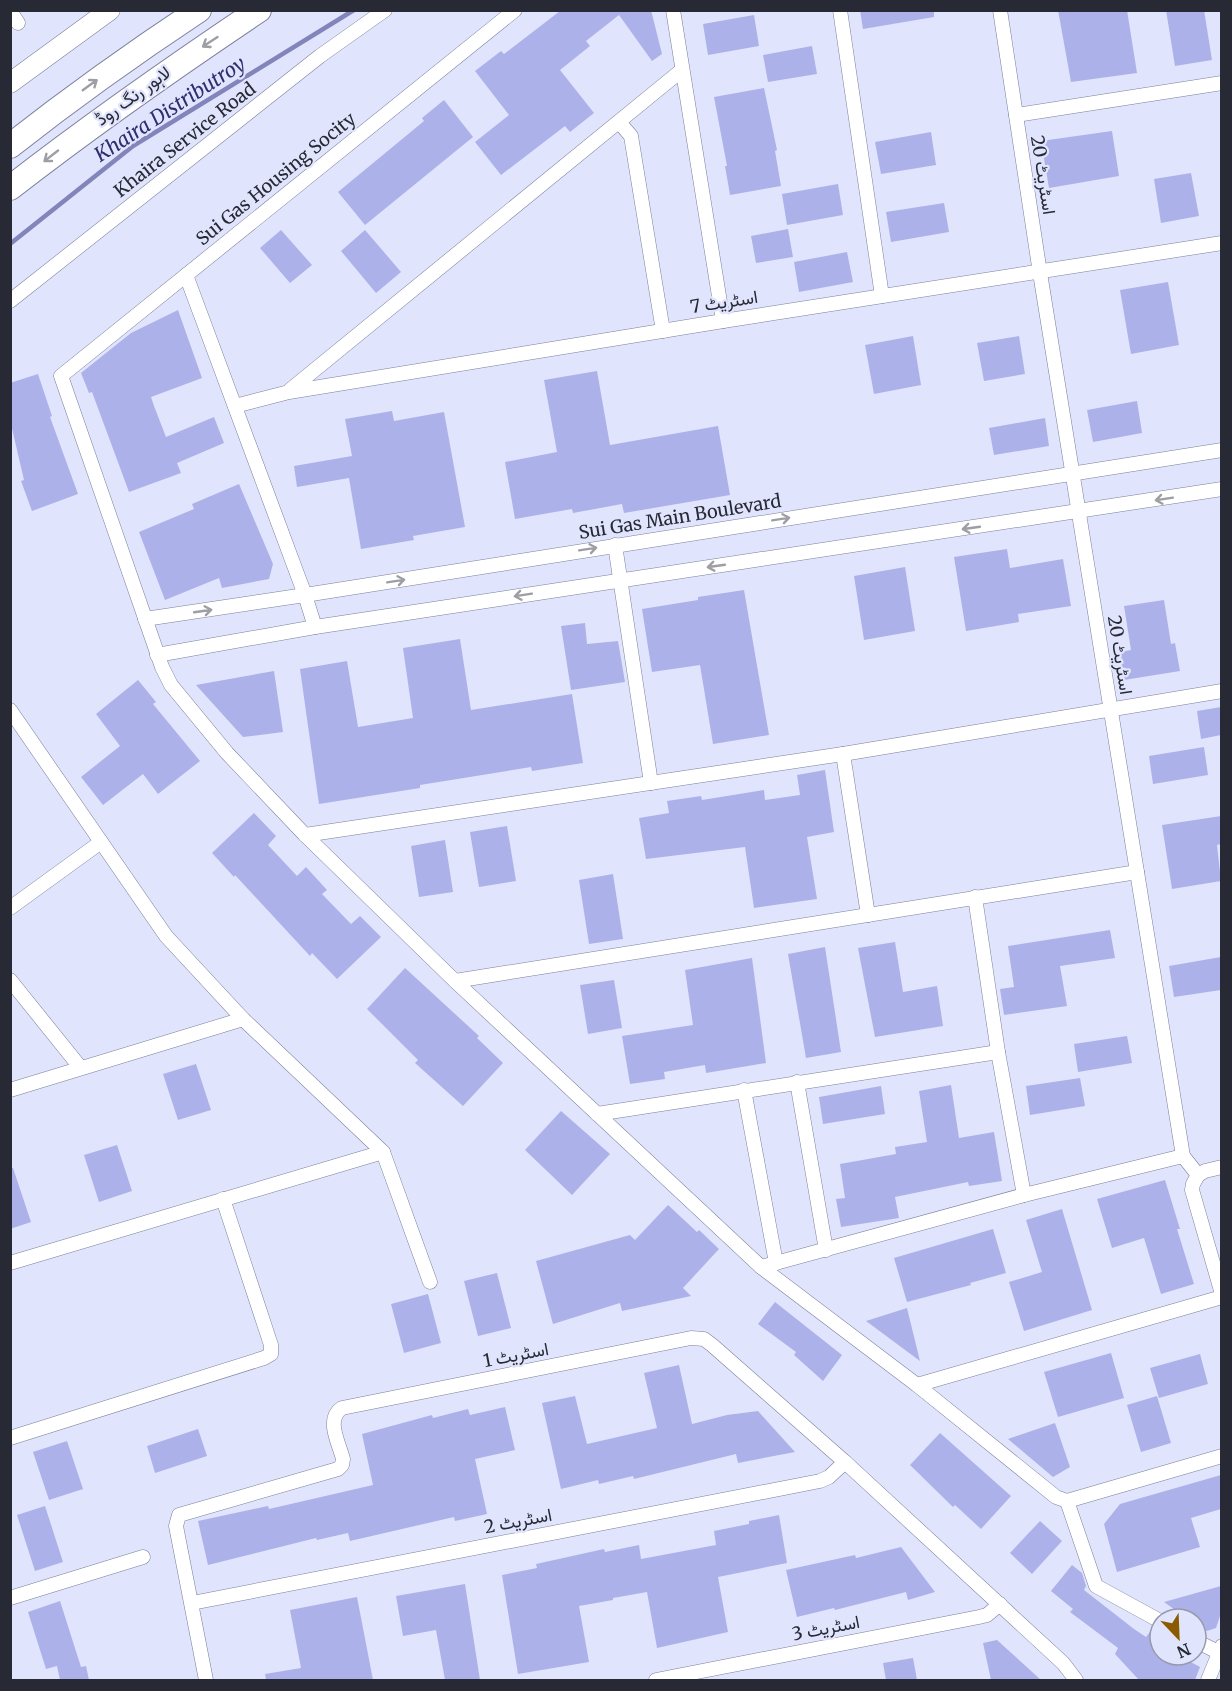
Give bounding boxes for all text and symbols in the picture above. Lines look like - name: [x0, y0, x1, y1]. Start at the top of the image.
- one-way arrow: [202, 37, 219, 49]
- water label: Khaira Distributroy: [89, 50, 250, 167]
- street label: لاہور رنگ روڈ: [91, 61, 175, 131]
- street label: Khaira Service Road: [109, 77, 260, 202]
- one-way arrow: [82, 79, 98, 91]
- street label: Sui Gas Housing Socity: [191, 107, 361, 250]
- street label: اسٹریٹ 20: [1026, 134, 1061, 216]
- one-way arrow: [44, 149, 60, 162]
- street label: اسٹریٹ 7: [688, 285, 759, 318]
- street label: Sui Gas Main Boulevard: [577, 489, 783, 544]
- one-way arrow: [1154, 493, 1174, 504]
- one-way arrow: [770, 513, 790, 524]
- one-way arrow: [962, 523, 981, 534]
- one-way arrow: [578, 544, 598, 555]
- one-way arrow: [706, 561, 726, 572]
- one-way arrow: [385, 575, 405, 586]
- one-way arrow: [514, 590, 533, 601]
- one-way arrow: [193, 605, 212, 616]
- street label: اسٹریٹ 20: [1103, 614, 1138, 696]
- street label: اسٹریٹ 1: [481, 1337, 551, 1372]
- street label: اسٹریٹ 2: [482, 1503, 554, 1538]
- north arrow: [1148, 1607, 1208, 1667]
- street label: اسٹریٹ 3: [790, 1610, 862, 1645]
- text: N: [1174, 1639, 1194, 1663]

